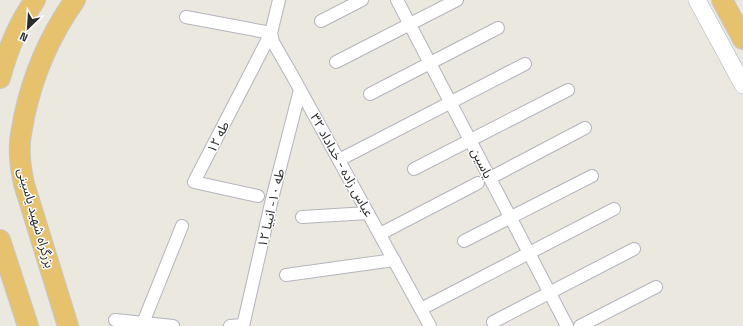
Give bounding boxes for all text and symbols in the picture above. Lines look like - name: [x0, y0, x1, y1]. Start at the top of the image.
- north arrow: [8, 8, 48, 48]
- text: N: [17, 29, 30, 45]
- street label: عباس زاده - خداداد ۳۲: [306, 110, 378, 220]
- street label: طه ۱۲: [203, 118, 233, 156]
- street label: یاسین: [467, 145, 497, 181]
- street label: بزرگراه شهید یاسینی: [14, 166, 58, 270]
- street label: طه ۱۰- انبیا ۱۲: [254, 167, 288, 249]

